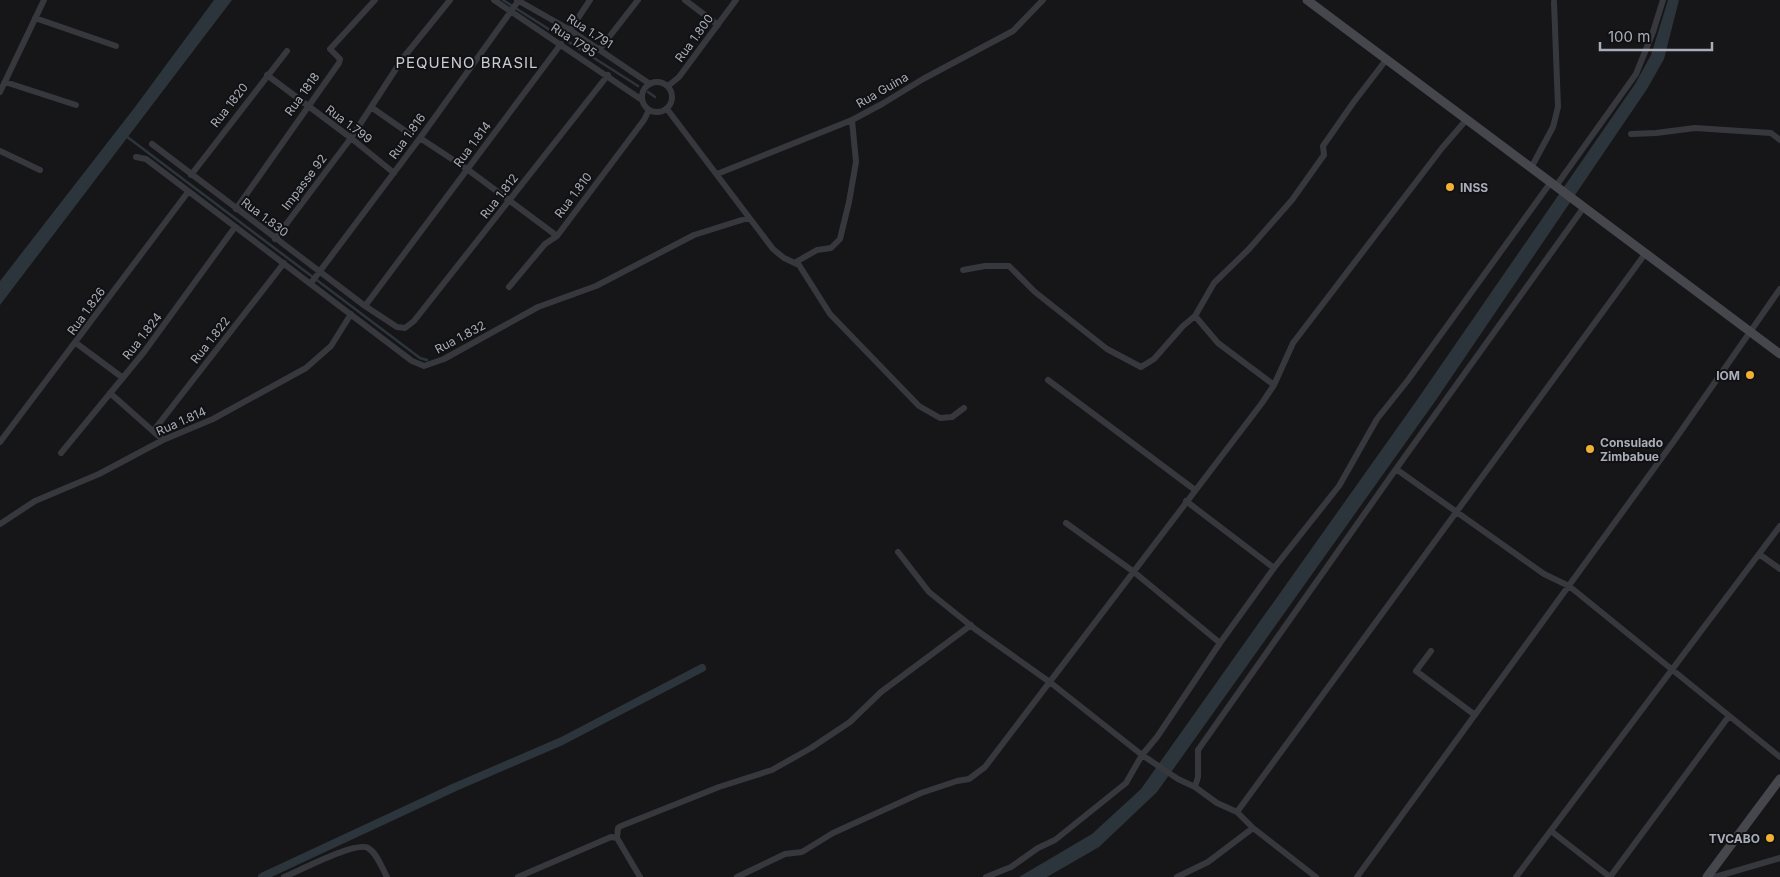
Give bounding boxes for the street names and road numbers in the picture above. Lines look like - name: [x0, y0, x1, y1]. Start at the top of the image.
- street label: Rua 1.791: [564, 11, 616, 51]
- street label: Rua 1.800: [672, 11, 716, 65]
- street label: Rua 1795: [548, 20, 600, 60]
- street label: Rua Guina: [853, 69, 911, 111]
- street label: Rua 1818: [281, 70, 323, 118]
- street label: Rua 1820: [207, 80, 251, 130]
- street label: Rua 1.799: [323, 102, 375, 146]
- street label: Rua 1.816: [385, 110, 429, 162]
- street label: Rua 1.814: [450, 118, 494, 170]
- street label: Impasse 92: [278, 151, 330, 213]
- street label: Rua 1.810: [551, 169, 595, 221]
- street label: Rua 1.812: [477, 171, 521, 221]
- street label: Rua 1.830: [238, 194, 292, 240]
- street label: Rua 1.826: [64, 284, 108, 338]
- street label: Rua 1.824: [119, 309, 165, 362]
- street label: Rua 1.822: [187, 314, 233, 366]
- street label: Rua 1.832: [432, 317, 488, 357]
- street label: Rua 1.814: [154, 403, 209, 439]

